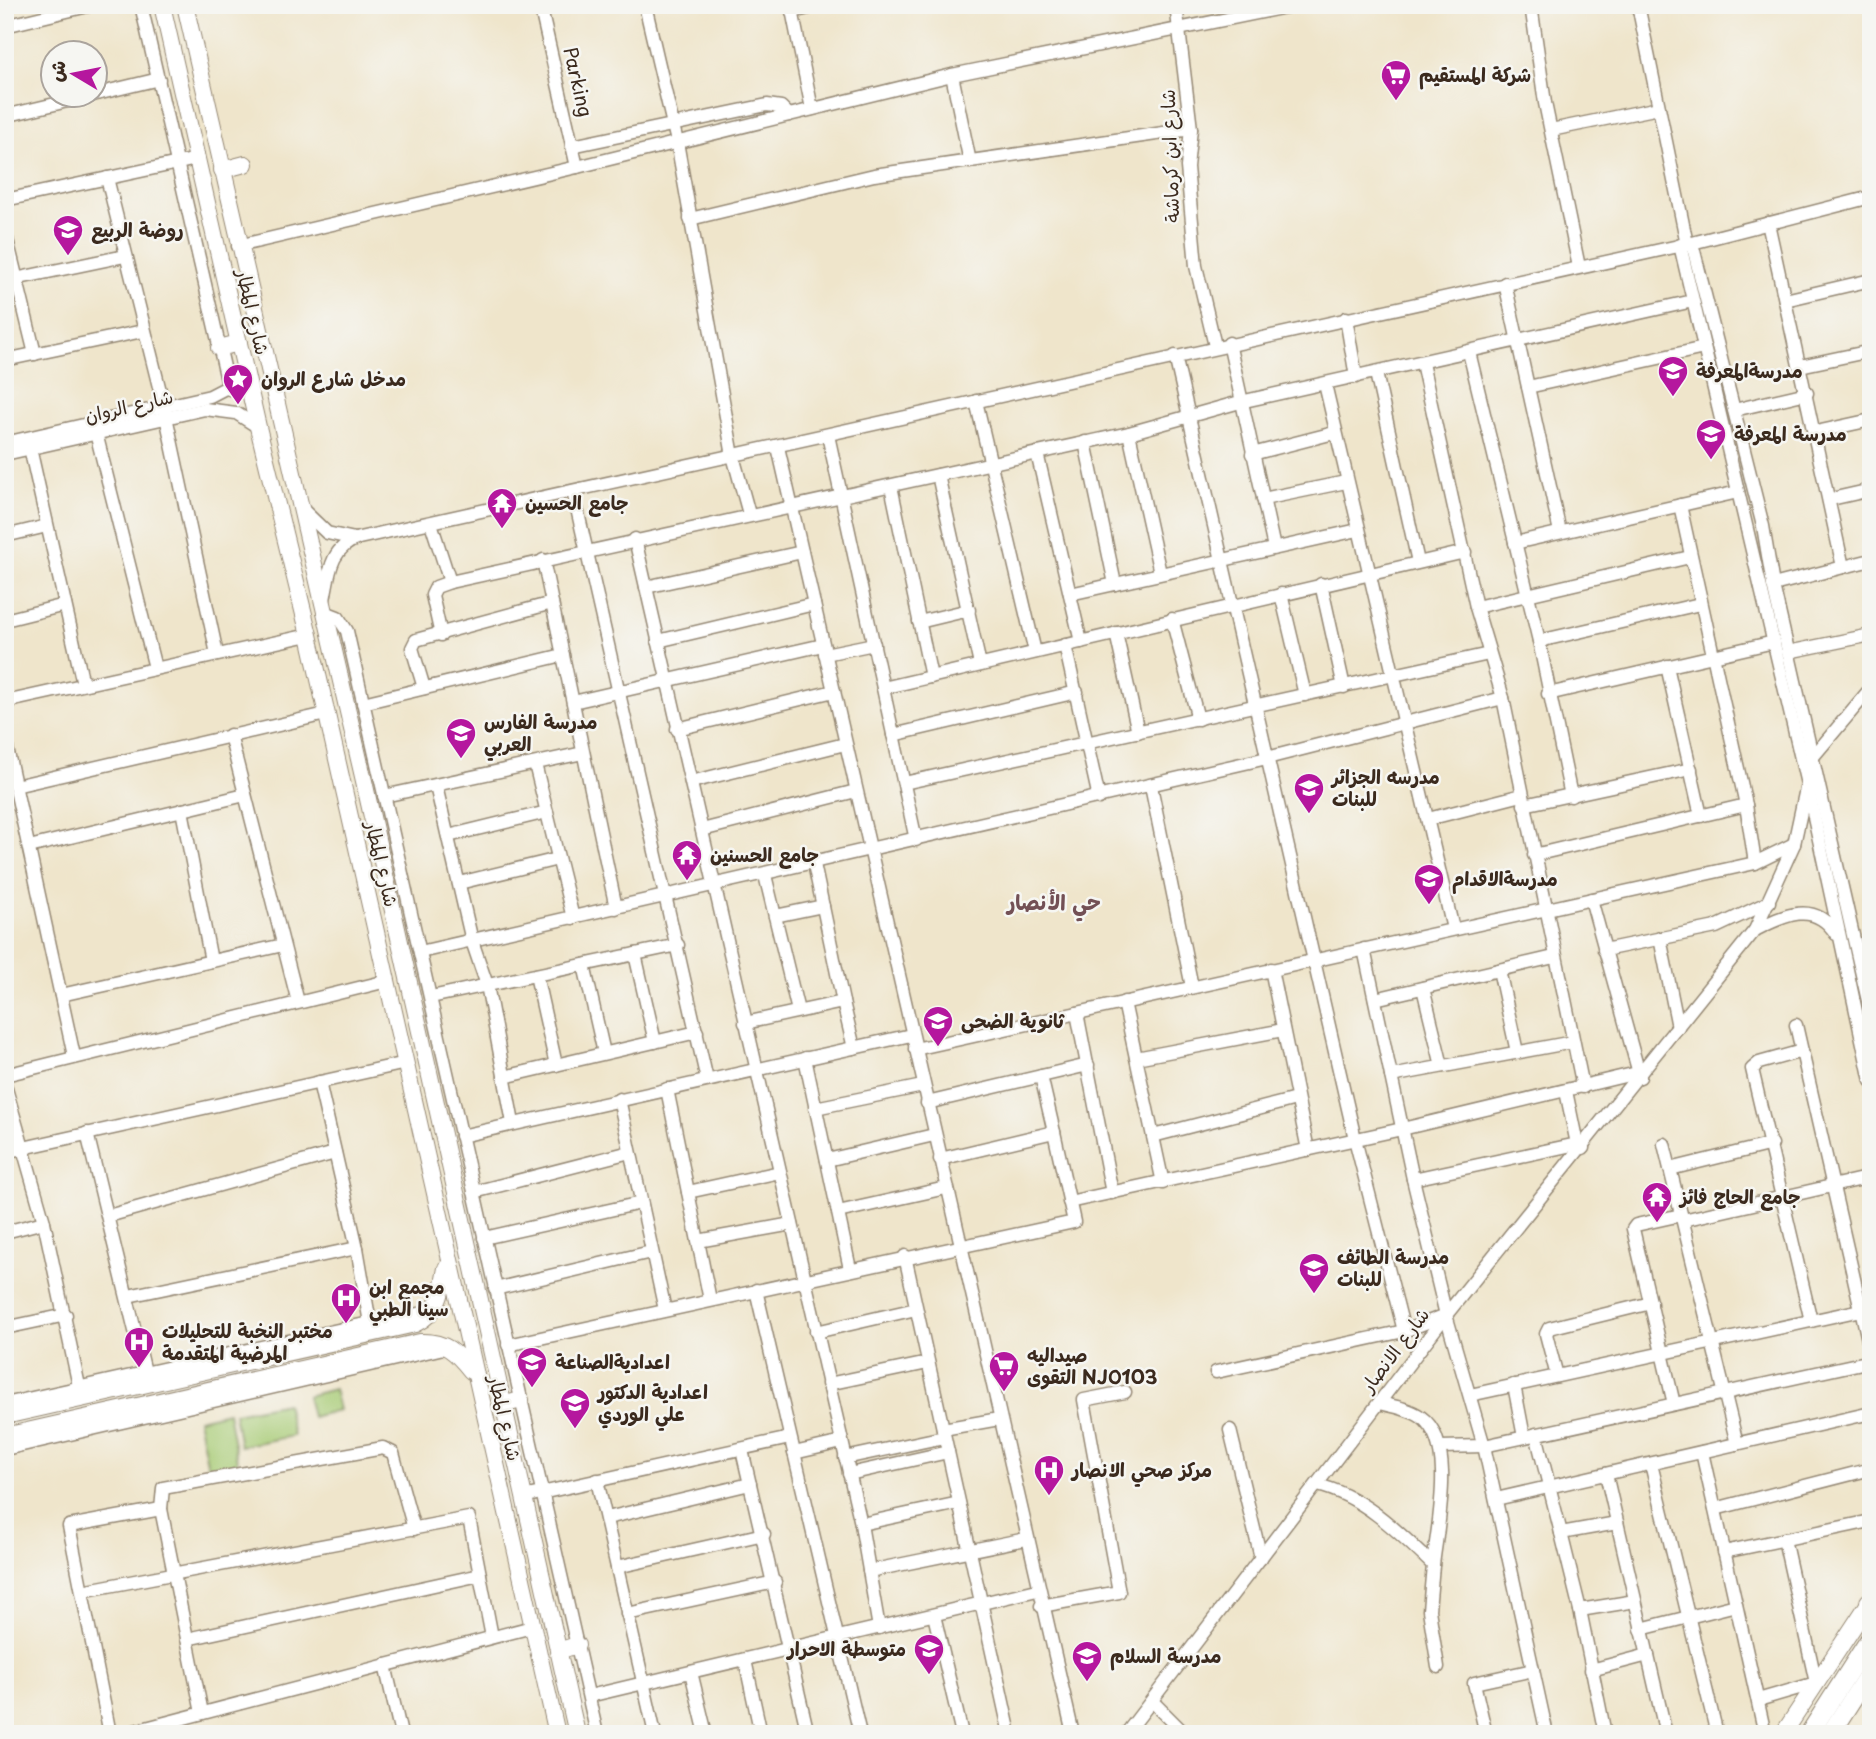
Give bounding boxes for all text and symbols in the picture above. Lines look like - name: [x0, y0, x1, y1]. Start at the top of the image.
- north arrow: [38, 38, 108, 108]
- street label: Parking: [557, 44, 601, 120]
- text: ش: [41, 58, 72, 84]
- supermarket icon: شركة المستقيم: [1379, 58, 1413, 102]
- place label: شركة المستقيم: [1419, 60, 1531, 90]
- street label: شارع ابن كرماشة: [1153, 89, 1186, 223]
- school or university icon: روضة الربيع: [51, 213, 85, 257]
- place label: روضة الربيع: [91, 215, 183, 244]
- street label: شارع المطار: [229, 264, 277, 358]
- school or university icon: مدرسةالمعرفة: [1656, 354, 1690, 398]
- place label: مدرسةالمعرفة: [1696, 356, 1803, 384]
- place icon: مدخل شارع الروان: [221, 362, 255, 406]
- place label: مدخل شارع الروان: [261, 364, 406, 393]
- street label: شارع الروان: [82, 381, 176, 430]
- school or university icon: مدرسة المعرفة: [1694, 417, 1728, 461]
- place label: مدرسة المعرفة: [1734, 419, 1847, 447]
- temple icon: جامع الحسين: [485, 486, 519, 530]
- place label: جامع الحسين: [525, 488, 629, 517]
- place label: مدرسة الفارس العربي: [484, 707, 598, 761]
- school or university icon: مدرسة الفارس العربي: [444, 716, 478, 760]
- place label: مدرسه الجزائر للبنات: [1330, 762, 1440, 812]
- school or university icon: مدرسه الجزائر للبنات: [1292, 771, 1326, 815]
- street label: شارع المطار: [358, 816, 406, 910]
- temple icon: جامع الحسنين: [670, 838, 704, 882]
- place label: جامع الحسنين: [710, 840, 819, 869]
- school or university icon: مدرسةالاقدام: [1412, 862, 1446, 906]
- place label: مدرسةالاقدام: [1452, 864, 1558, 894]
- district label: حي الأنصار: [1005, 885, 1101, 922]
- school or university icon: ثانوية الضحى: [921, 1004, 955, 1048]
- place label: ثانوية الضحى: [961, 1006, 1065, 1034]
- temple icon: جامع الحاج فائز: [1640, 1180, 1674, 1224]
- place label: جامع الحاج فائز: [1678, 1182, 1801, 1211]
- place label: مدرسة الطائف للبنات: [1337, 1242, 1449, 1292]
- school or university icon: مدرسة الطائف للبنات: [1297, 1251, 1331, 1295]
- place label: مجمع ابن سينا الطبي: [369, 1272, 449, 1326]
- hospital icon: مجمع ابن سينا الطبي: [329, 1281, 363, 1325]
- street label: شارع الانصار: [1352, 1301, 1436, 1400]
- place label: مختبر النخبة للتحليلات المرضية المتقدمة: [162, 1316, 333, 1366]
- hospital icon: مختبر النخبة للتحليلات المرضية المتقدمة: [122, 1325, 156, 1369]
- place label: صيداليه التقوى NJ0103: [1027, 1340, 1157, 1390]
- school or university icon: اعداديةالصناعة: [515, 1345, 549, 1389]
- place label: اعداديةالصناعة: [555, 1347, 670, 1375]
- supermarket icon: صيداليه التقوى NJ0103: [987, 1349, 1021, 1393]
- street label: شارع المطار: [481, 1370, 529, 1464]
- place label: اعدادية الدكتور علي الوردي: [596, 1377, 708, 1431]
- school or university icon: اعدادية الدكتور علي الوردي: [558, 1386, 592, 1430]
- hospital icon: مركز صحي الانصار: [1032, 1453, 1066, 1497]
- place label: مركز صحي الانصار: [1070, 1455, 1212, 1487]
- school or university icon: متوسطة الاحرار: [912, 1632, 946, 1676]
- place label: متوسطة الاحرار: [785, 1634, 906, 1662]
- school or university icon: مدرسة السلام: [1070, 1639, 1104, 1683]
- place label: مدرسة السلام: [1110, 1641, 1221, 1671]

